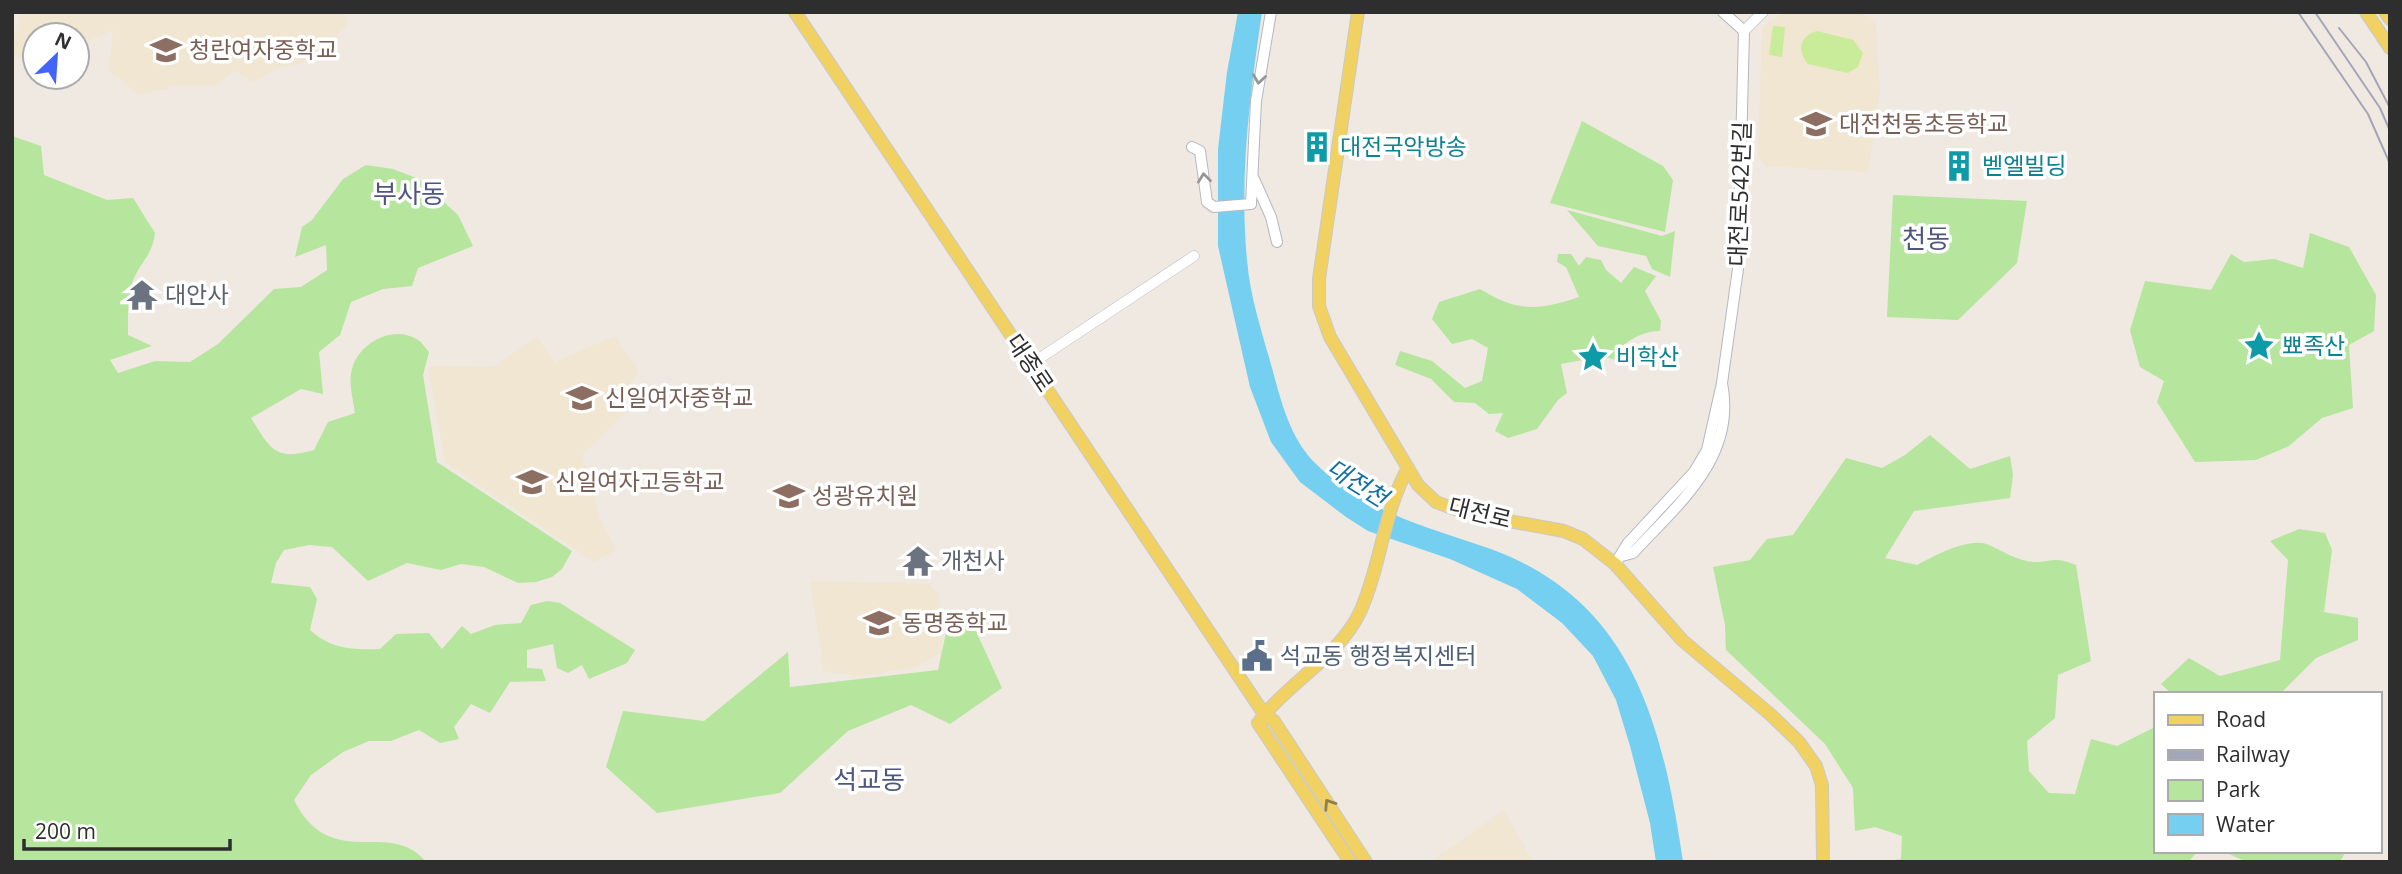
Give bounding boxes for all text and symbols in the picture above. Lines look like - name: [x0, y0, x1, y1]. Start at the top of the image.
- north arrow: [21, 21, 91, 91]
- text: N: [51, 26, 76, 56]
- school or university icon: 청란여자중학교: [149, 33, 183, 67]
- place label: 청란여자중학교: [189, 33, 337, 65]
- one-way arrow: [1252, 74, 1267, 85]
- school or university icon: 대전천동초등학교: [1799, 107, 1833, 141]
- place label: 대전천동초등학교: [1839, 107, 2008, 139]
- street label: 대전로542번길: [1720, 121, 1758, 267]
- building icon: 대전국악방송: [1300, 130, 1334, 164]
- place label: 대전국악방송: [1340, 130, 1467, 162]
- building icon: 벧엘빌딩: [1942, 149, 1976, 183]
- place label: 벧엘빌딩: [1982, 149, 2067, 181]
- one-way arrow: [1196, 172, 1211, 184]
- district label: 부사동: [373, 175, 445, 211]
- district label: 천동: [1902, 220, 1950, 256]
- temple icon: 대안사: [125, 278, 159, 312]
- place label: 대안사: [165, 278, 228, 310]
- street label: 대종로: [1000, 327, 1062, 398]
- place icon: 뾰족산: [2242, 329, 2276, 363]
- place label: 뾰족산: [2282, 329, 2345, 361]
- place icon: 비학산: [1576, 340, 1610, 374]
- place label: 비학산: [1616, 340, 1679, 372]
- school or university icon: 신일여자중학교: [565, 381, 599, 415]
- place label: 신일여자중학교: [605, 381, 753, 413]
- water label: 대전천: [1321, 450, 1397, 515]
- school or university icon: 신일여자고등학교: [515, 465, 549, 499]
- place label: 신일여자고등학교: [555, 465, 724, 497]
- school or university icon: 성광유치원: [772, 479, 806, 513]
- place label: 성광유치원: [812, 479, 918, 511]
- street label: 대전로: [1446, 489, 1515, 535]
- temple icon: 개천사: [901, 544, 935, 578]
- place label: 개천사: [941, 544, 1004, 576]
- school or university icon: 동명중학교: [862, 606, 896, 640]
- place label: 동명중학교: [902, 606, 1008, 638]
- public building icon: 석교동 행정복지센터: [1240, 639, 1274, 673]
- place label: 석교동 행정복지센터: [1280, 639, 1476, 671]
- legend: [2154, 692, 2381, 853]
- text: Road: [2216, 705, 2266, 733]
- text: Railway: [2216, 740, 2290, 768]
- district label: 석교동: [833, 761, 905, 797]
- text: Park: [2216, 775, 2260, 803]
- one-way arrow: [1324, 799, 1337, 812]
- scale bar: [24, 808, 231, 852]
- text: Water: [2216, 810, 2275, 838]
- text: 200 m: [35, 817, 96, 845]

